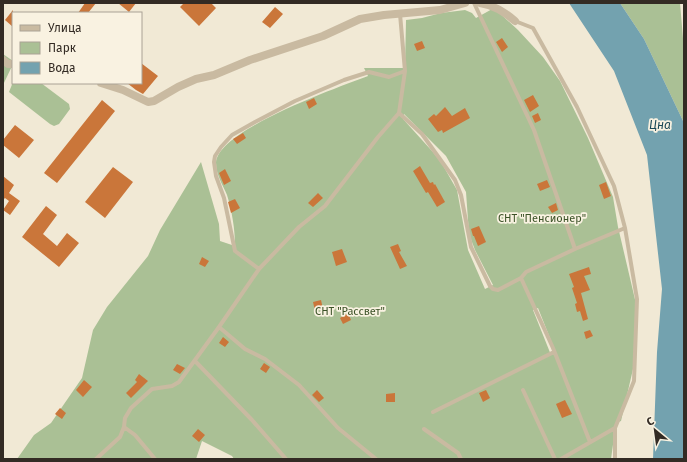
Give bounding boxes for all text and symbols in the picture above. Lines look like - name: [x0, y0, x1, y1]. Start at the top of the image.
- legend: [12, 12, 142, 84]
- text: Улица: [48, 21, 82, 35]
- text: Парк: [48, 41, 77, 55]
- text: Вода: [48, 61, 75, 75]
- water label: Цна: [649, 118, 671, 132]
- park label: СНТ "Пенсионер": [498, 212, 586, 225]
- park label: СНТ "Рассвет": [315, 305, 385, 318]
- north arrow: [635, 410, 675, 450]
- text: С: [644, 414, 657, 429]

